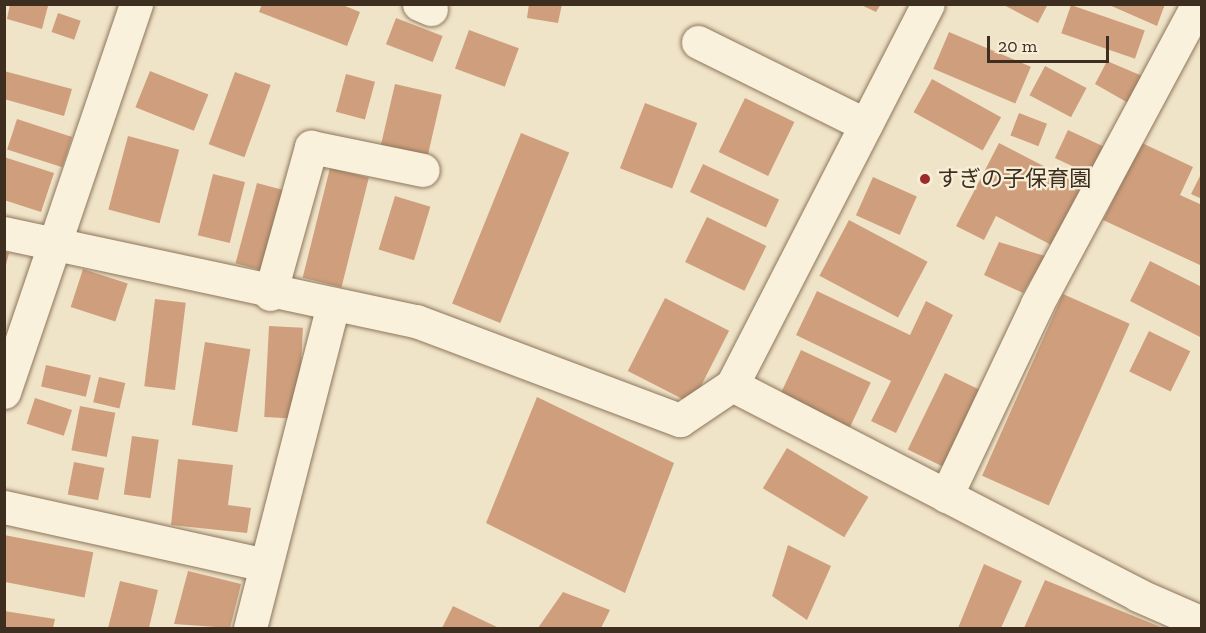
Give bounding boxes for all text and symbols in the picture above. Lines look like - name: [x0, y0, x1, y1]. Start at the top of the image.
- scale bar: [990, 24, 1112, 62]
- text: 20 m: [998, 35, 1037, 57]
- place label: すぎの子保育園: [937, 166, 1091, 192]
- marker: すぎの子保育園: [918, 172, 932, 186]

